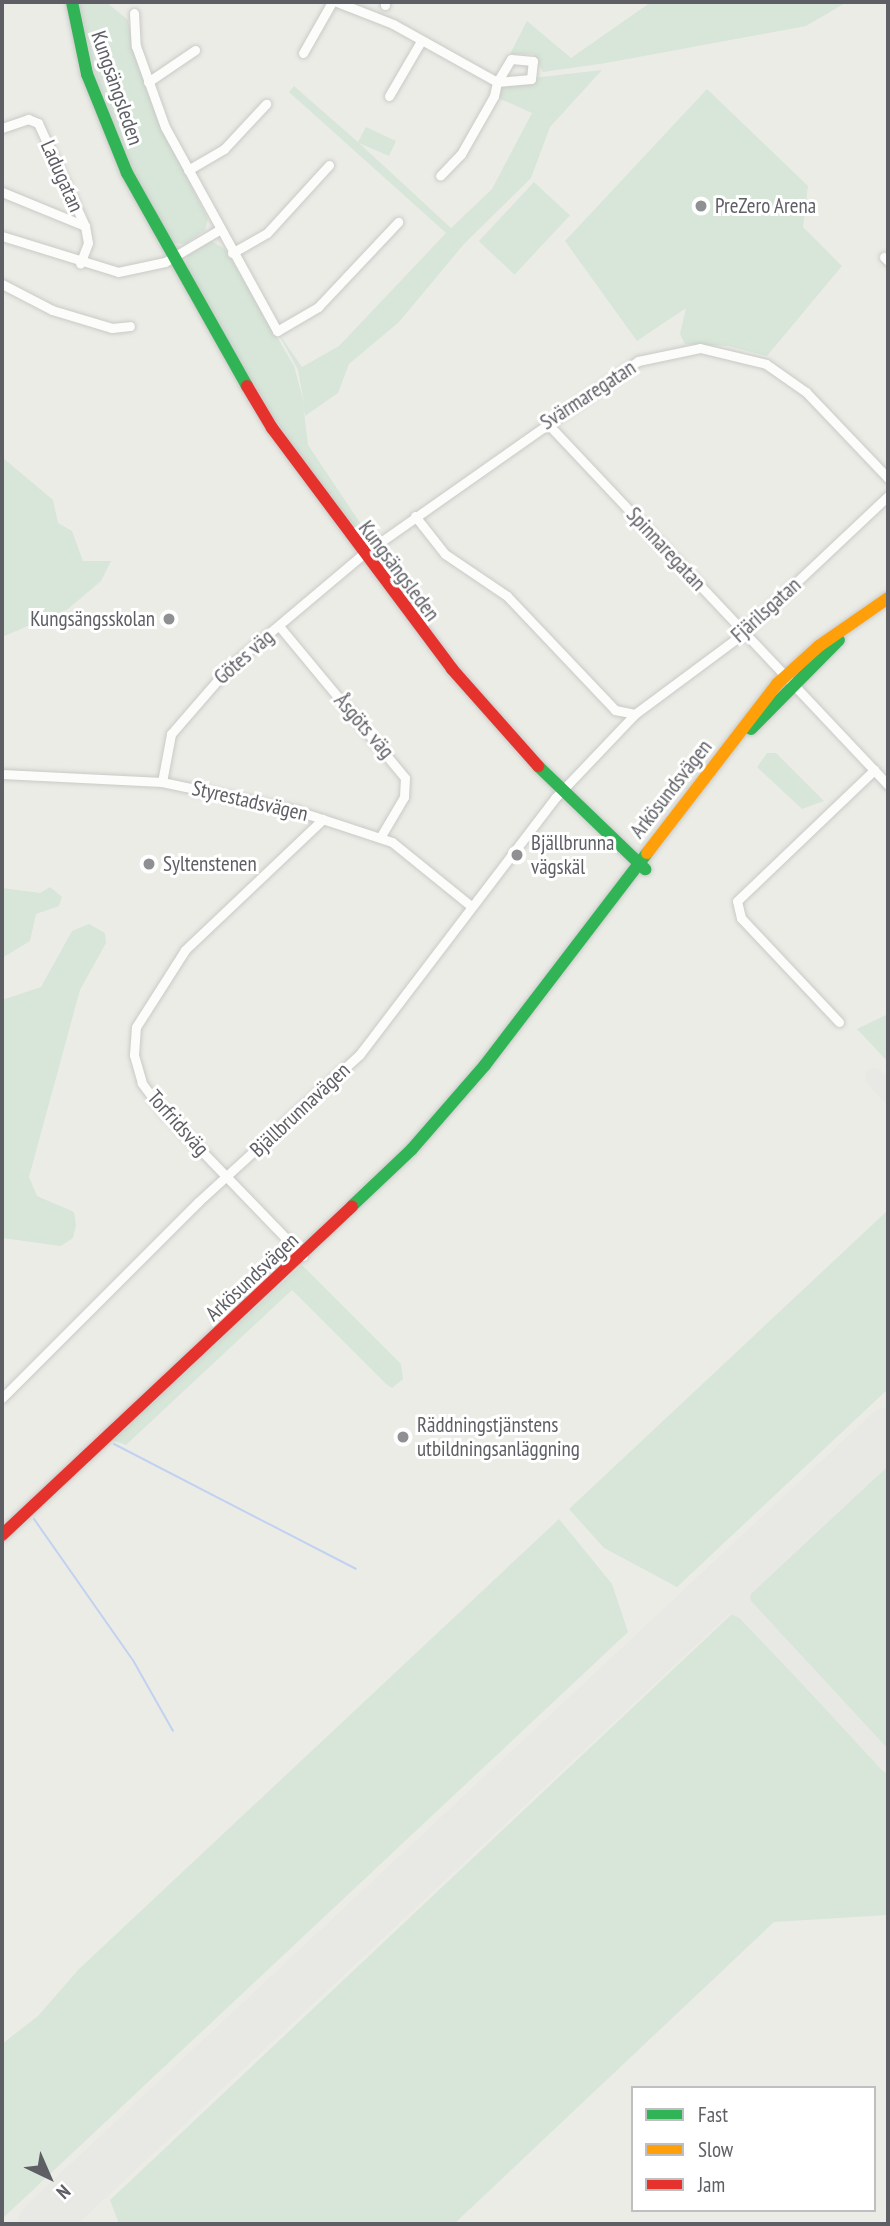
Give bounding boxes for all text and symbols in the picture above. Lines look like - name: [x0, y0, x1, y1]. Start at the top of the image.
- street label: Kungsängsleden: [86, 28, 148, 148]
- street label: Ladugatan: [35, 136, 89, 216]
- place label: PreZero Arena: [715, 193, 817, 219]
- marker: PreZero Arena: [693, 198, 709, 214]
- street label: Svärmaregatan: [536, 355, 640, 435]
- street label: Spinnaregatan: [621, 502, 711, 596]
- street label: Kungsängsleden: [353, 516, 445, 626]
- street label: Fjärilsgatan: [726, 572, 806, 648]
- place label: Kungsängsskolan: [30, 606, 155, 632]
- marker: Kungsängsskolan: [161, 611, 177, 627]
- street label: Götes väg: [209, 624, 279, 690]
- street label: Åsgöts väg: [329, 688, 399, 764]
- street label: Arkösundsvägen: [625, 735, 717, 843]
- street label: Styrestadsvägen: [190, 775, 310, 827]
- place label: Bjällbrunna vägskäl: [531, 830, 614, 880]
- marker: Bjällbrunna vägskäl: [509, 847, 525, 863]
- place label: Syltenstenen: [163, 851, 257, 877]
- marker: Syltenstenen: [141, 856, 157, 872]
- street label: Bjällbrunnavägen: [245, 1058, 355, 1162]
- street label: Torfridsväg: [142, 1085, 214, 1161]
- street label: Arkösundsvägen: [200, 1228, 304, 1326]
- place label: Räddningstjänstens utbildningsanläggning: [417, 1412, 580, 1462]
- marker: Räddningstjänstens utbildningsanläggning: [395, 1429, 411, 1445]
- legend: [631, 2086, 876, 2212]
- text: Fast: [698, 2101, 728, 2128]
- text: Slow: [698, 2136, 733, 2163]
- north arrow: [14, 2142, 84, 2212]
- text: Jam: [698, 2171, 725, 2198]
- text: N: [52, 2180, 76, 2204]

